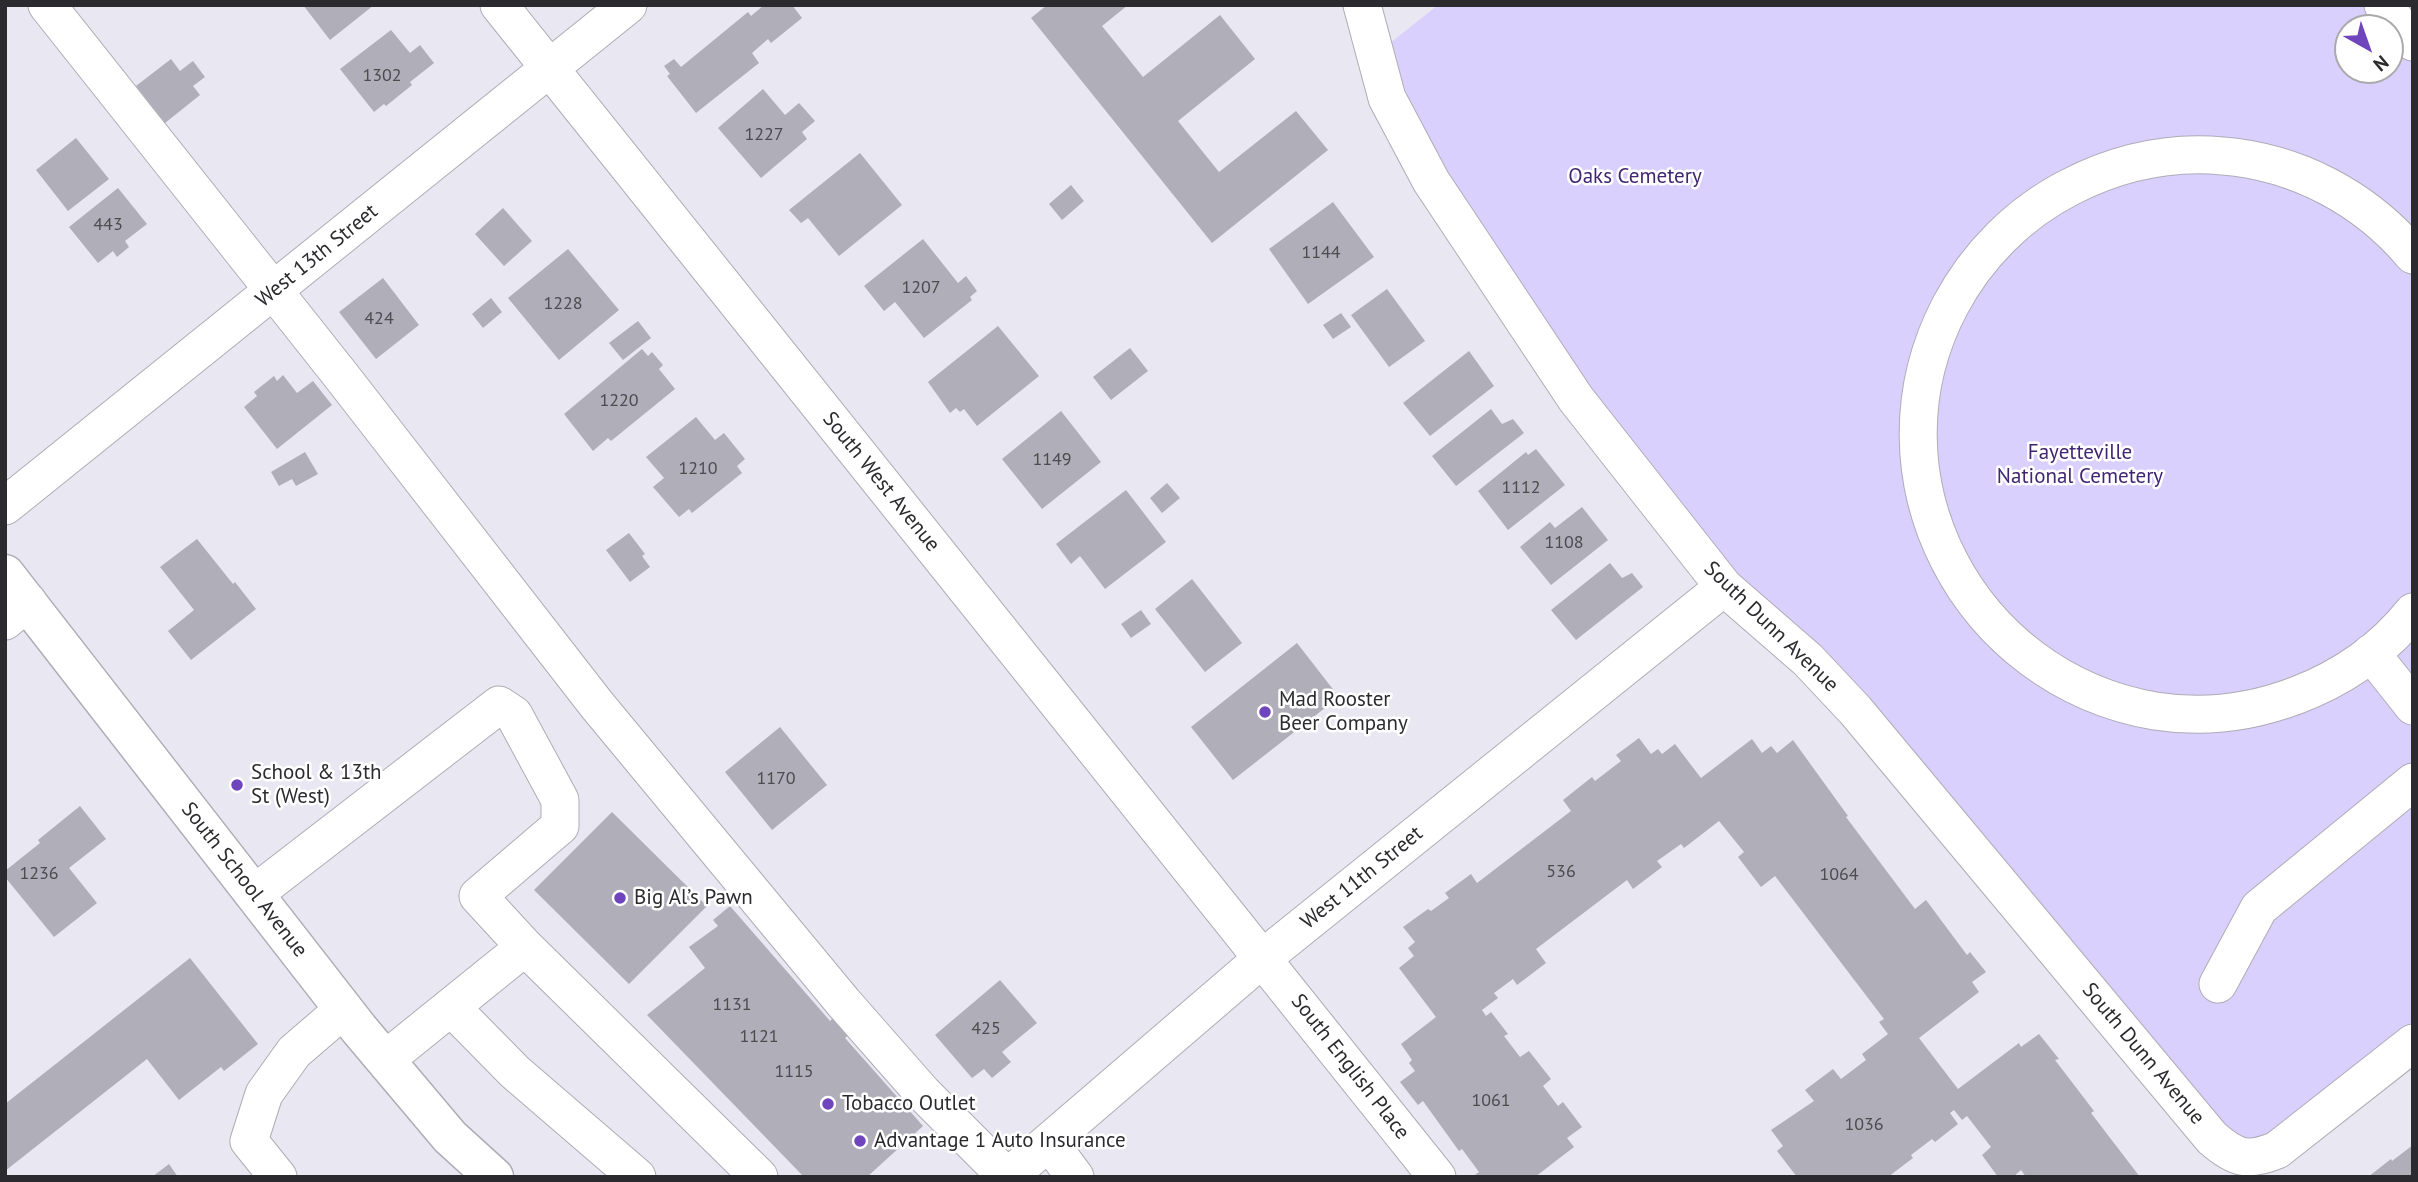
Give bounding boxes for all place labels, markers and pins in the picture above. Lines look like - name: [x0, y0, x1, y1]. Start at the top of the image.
- place label: Mad Rooster Beer Company: [1279, 687, 1408, 737]
- marker: Mad Rooster Beer Company: [1257, 704, 1273, 720]
- place label: School & 13th St (West): [251, 760, 382, 810]
- marker: School & 13th St (West): [229, 777, 245, 793]
- place label: Big Al’s Pawn: [634, 885, 753, 911]
- marker: Big Al’s Pawn: [612, 890, 628, 906]
- place label: Tobacco Outlet: [842, 1091, 976, 1117]
- marker: Tobacco Outlet: [820, 1096, 836, 1112]
- place label: Advantage 1 Auto Insurance: [874, 1128, 1126, 1154]
- marker: Advantage 1 Auto Insurance: [852, 1133, 868, 1149]

